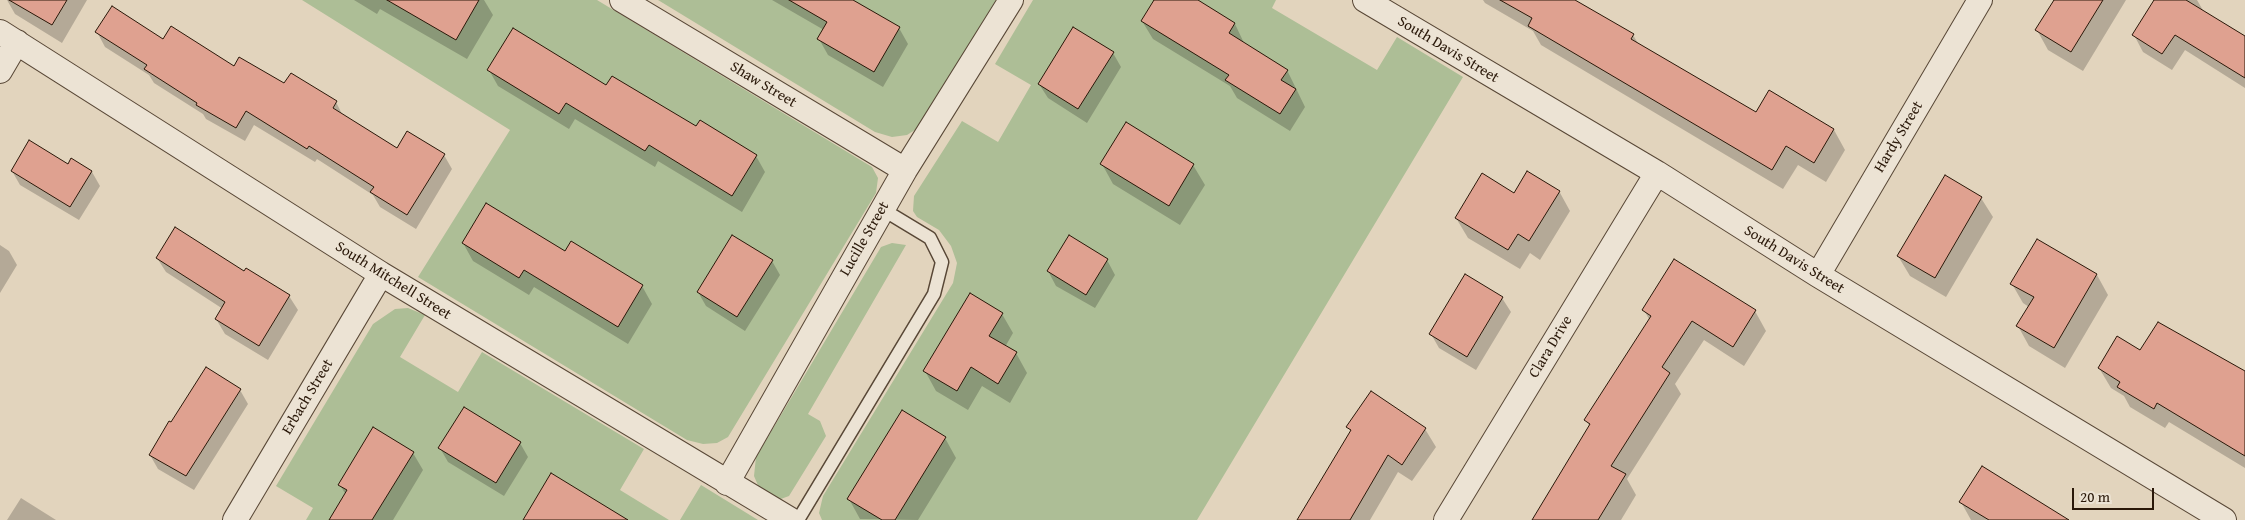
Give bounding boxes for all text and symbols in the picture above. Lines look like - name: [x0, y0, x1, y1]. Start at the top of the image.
- street label: South Davis Street: [1394, 13, 1502, 87]
- street label: Shaw Street: [726, 58, 800, 112]
- street label: Hardy Street: [1871, 98, 1927, 176]
- street label: Lucille Street: [836, 199, 894, 279]
- street label: South Davis Street: [1740, 222, 1848, 298]
- street label: South Mitchell Street: [332, 238, 454, 324]
- street label: Clara Drive: [1525, 313, 1577, 381]
- street label: Erbach Street: [278, 356, 338, 438]
- scale bar: [2075, 478, 2158, 510]
- text: 20 m: [2080, 486, 2110, 507]

